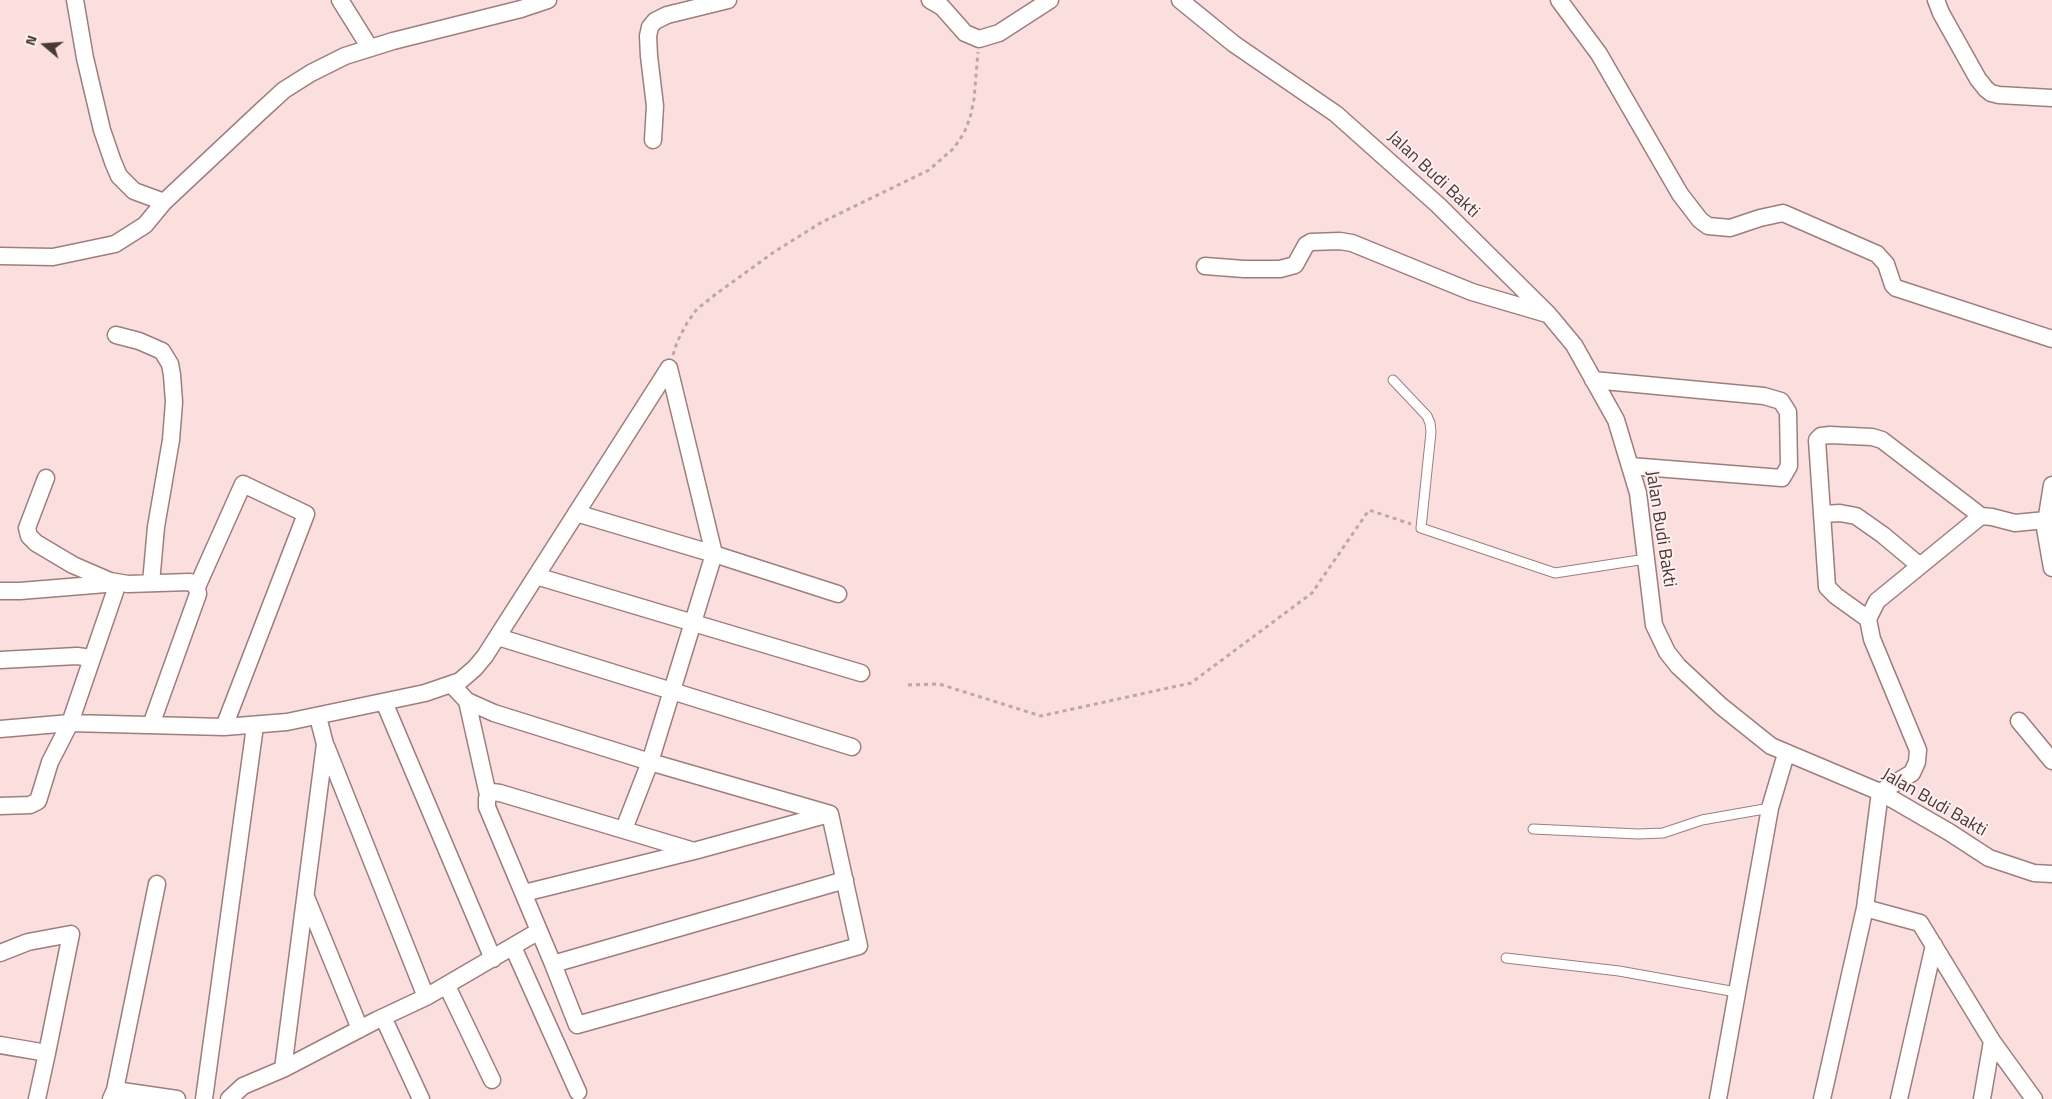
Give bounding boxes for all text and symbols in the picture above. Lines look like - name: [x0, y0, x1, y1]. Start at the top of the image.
- north arrow: [20, 20, 70, 70]
- text: N: [19, 32, 42, 48]
- street label: Jalan Budi Bakti: [1382, 127, 1484, 223]
- street label: Jalan Budi Bakti: [1640, 469, 1680, 589]
- street label: Jalan Budi Bakti: [1877, 764, 1991, 842]

